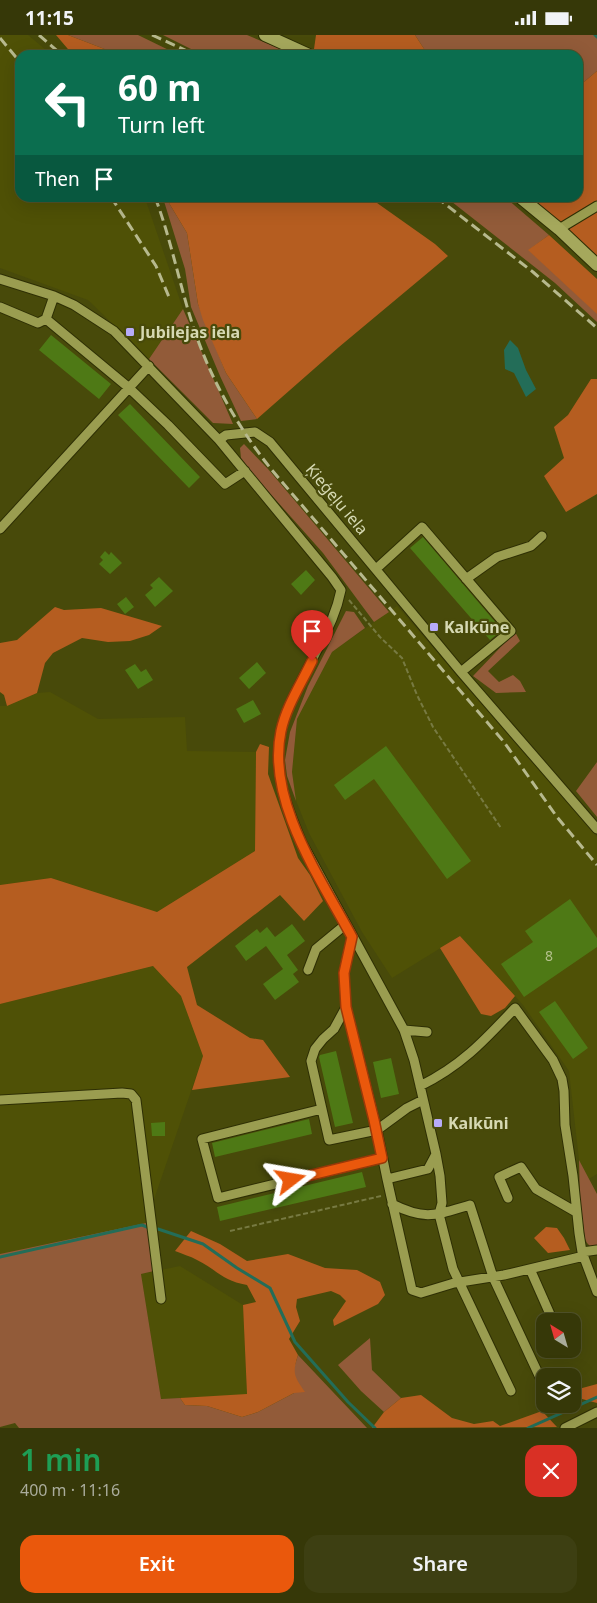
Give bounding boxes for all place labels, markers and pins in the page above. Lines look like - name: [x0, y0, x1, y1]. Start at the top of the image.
- place label: Jubilejas iela: [138, 321, 240, 343]
- marker: Jubilejas iela: [124, 326, 136, 338]
- pin: [291, 610, 333, 661]
- place label: Kalkūne: [444, 616, 509, 638]
- marker: Kalkūne: [428, 621, 440, 633]
- place label: Kalkūni: [448, 1112, 508, 1134]
- marker: Kalkūni: [432, 1117, 444, 1129]

